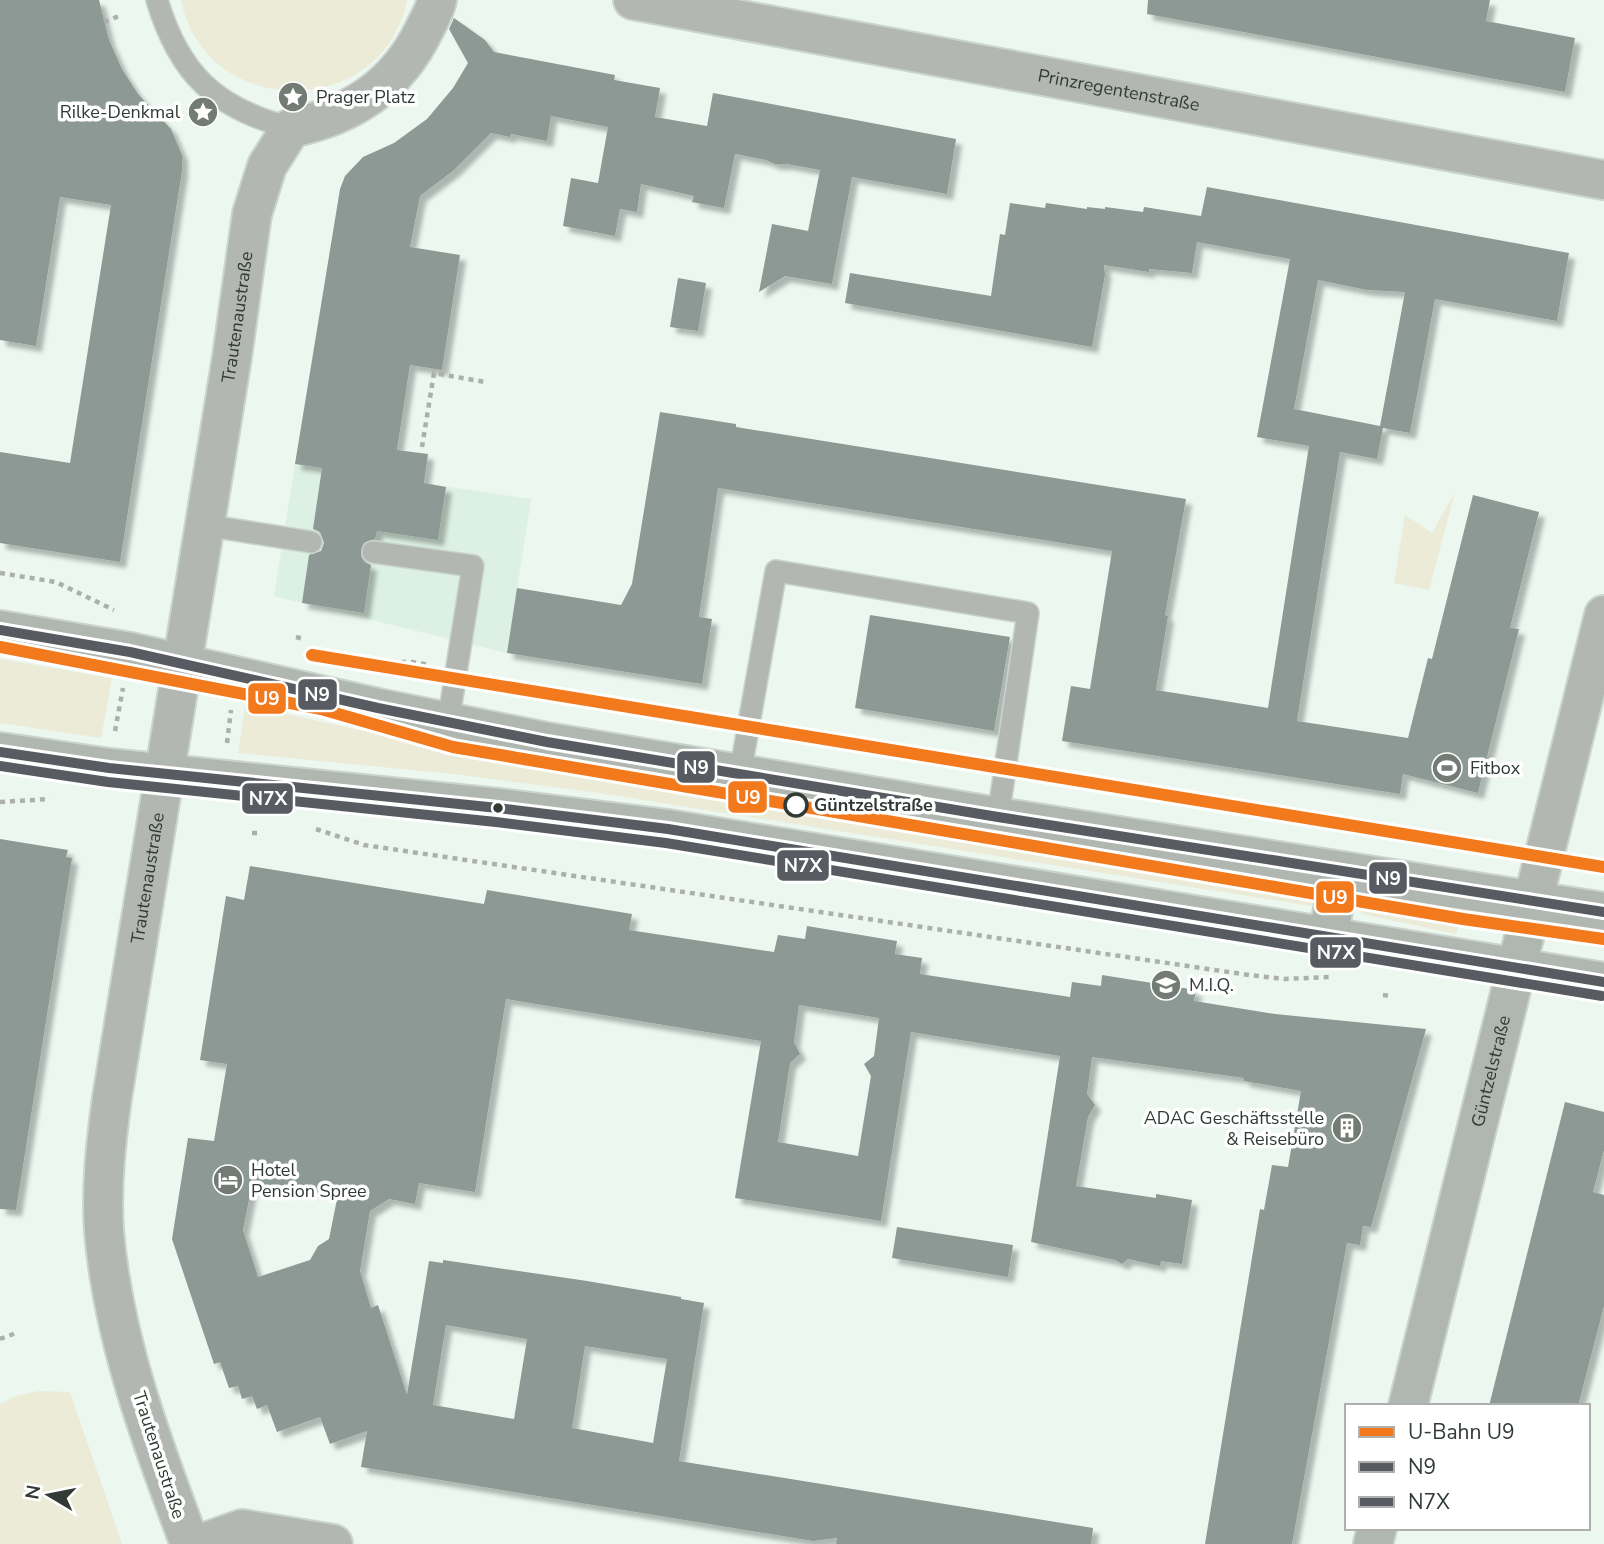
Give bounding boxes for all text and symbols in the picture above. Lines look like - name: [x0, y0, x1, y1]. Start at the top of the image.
- street label: Prinzregentenstraße: [1036, 63, 1202, 117]
- place icon: Prager Platz: [276, 80, 310, 114]
- place label: Prager Platz: [316, 85, 415, 109]
- place icon: Rilke-Denkmal: [186, 95, 220, 129]
- place label: Rilke-Denkmal: [60, 100, 181, 124]
- street label: Trautenaustraße: [216, 250, 259, 385]
- line badge: N9: [297, 678, 338, 711]
- line badge: U9: [247, 682, 287, 715]
- text: N9: [304, 682, 330, 708]
- text: U9: [254, 686, 280, 712]
- line badge: N9: [676, 750, 716, 784]
- sports icon: Fitbox: [1430, 751, 1464, 785]
- text: N9: [683, 755, 709, 781]
- place label: Fitbox: [1470, 756, 1521, 780]
- line badge: U9: [727, 780, 768, 814]
- line badge: N7X: [241, 782, 294, 815]
- text: U9: [735, 785, 761, 811]
- text: N7X: [249, 786, 287, 812]
- marker: Güntzelstraße: [784, 793, 808, 817]
- place label: Güntzelstraße: [814, 793, 933, 817]
- unlabelled marker: [491, 801, 505, 815]
- street label: Trautenaustraße: [125, 811, 170, 945]
- line badge: N7X: [776, 849, 830, 882]
- text: N7X: [784, 853, 822, 879]
- line badge: N9: [1368, 861, 1408, 895]
- text: N9: [1375, 866, 1401, 892]
- line badge: U9: [1315, 880, 1355, 914]
- text: U9: [1322, 885, 1348, 911]
- line badge: N7X: [1309, 936, 1362, 969]
- text: N7X: [1317, 940, 1355, 966]
- school or university icon: M.I.Q.: [1149, 968, 1183, 1002]
- place label: M.I.Q.: [1189, 973, 1234, 997]
- street label: Güntzelstraße: [1466, 1013, 1516, 1129]
- place label: ADAC Geschäftsstelle & Reisebüro: [1144, 1106, 1324, 1151]
- building icon: ADAC Geschäftsstelle & Reisebüro: [1330, 1111, 1364, 1145]
- place label: Hotel Pension Spree: [251, 1158, 367, 1203]
- hotel icon: Hotel Pension Spree: [211, 1163, 245, 1197]
- street label: Trautenaustraße: [127, 1388, 191, 1522]
- legend: [1345, 1404, 1590, 1530]
- text: U-Bahn U9: [1408, 1418, 1515, 1446]
- text: N9: [1408, 1453, 1436, 1481]
- north arrow: [14, 1460, 84, 1530]
- text: N: [19, 1483, 47, 1501]
- text: N7X: [1408, 1488, 1450, 1516]

